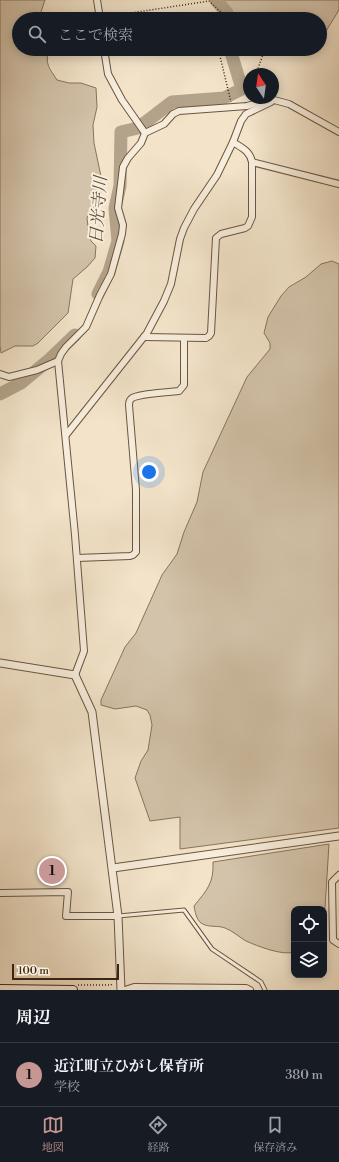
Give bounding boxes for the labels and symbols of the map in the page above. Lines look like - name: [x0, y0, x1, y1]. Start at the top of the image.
- north arrow: [243, 68, 279, 104]
- water label: 日光寺川: [86, 173, 112, 245]
- your location: [139, 462, 159, 482]
- pin: 1: [39, 856, 65, 886]
- scale bar: [12, 962, 119, 981]

